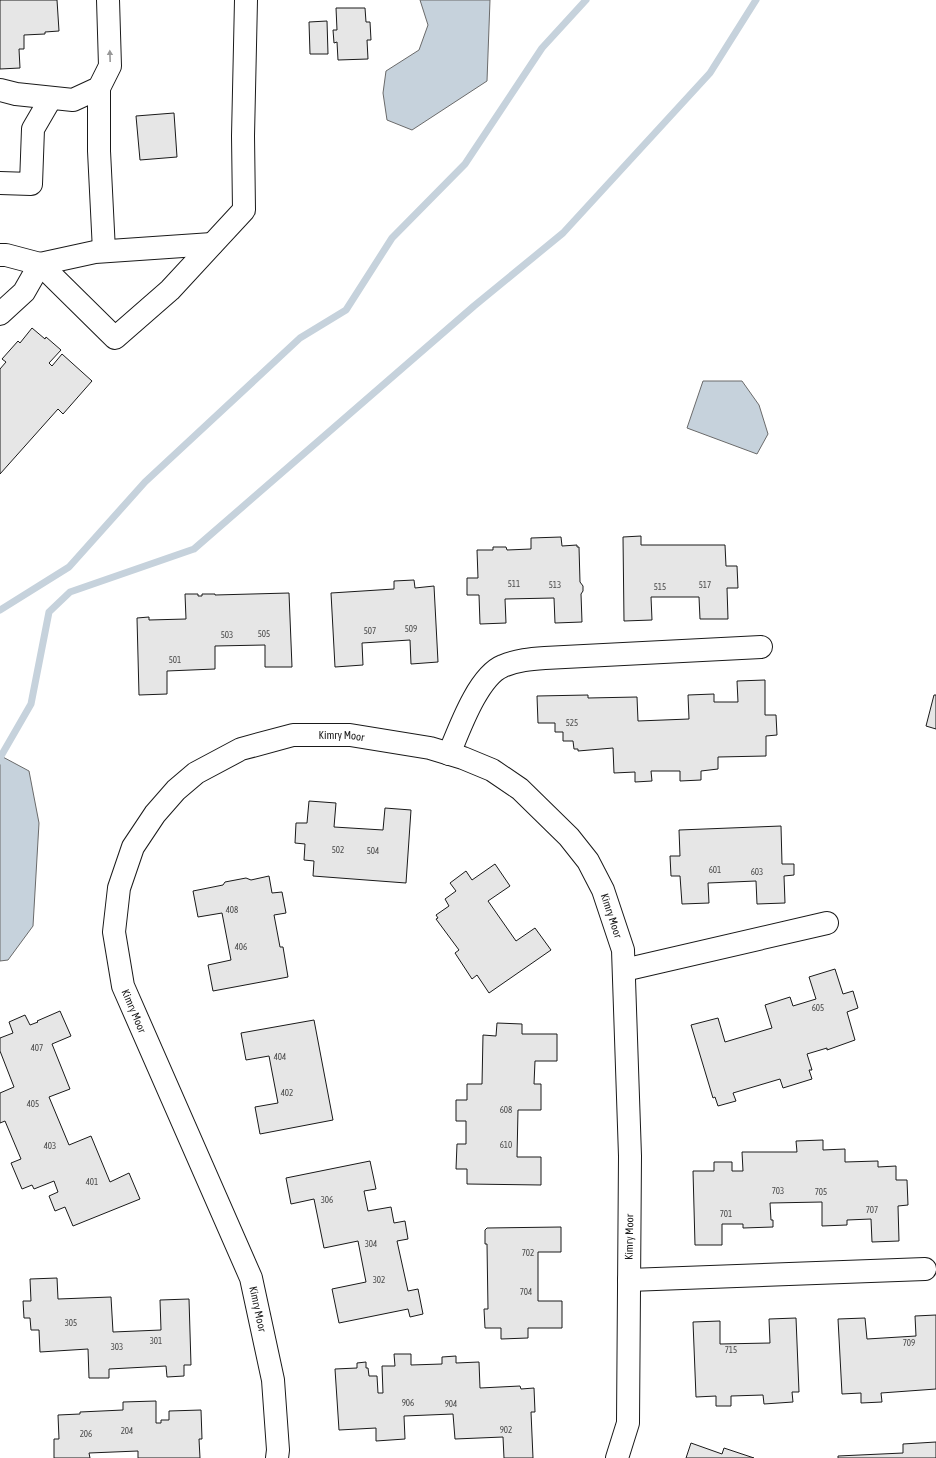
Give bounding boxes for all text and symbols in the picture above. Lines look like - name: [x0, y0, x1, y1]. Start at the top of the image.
- one-way arrow: [107, 49, 113, 62]
- house number: 511: [508, 579, 520, 589]
- house number: 513: [549, 580, 561, 590]
- house number: 517: [699, 580, 711, 590]
- house number: 515: [654, 582, 666, 592]
- house number: 509: [405, 624, 417, 634]
- house number: 507: [364, 626, 376, 636]
- house number: 505: [258, 629, 270, 639]
- house number: 503: [221, 630, 233, 640]
- house number: 501: [169, 655, 181, 665]
- house number: 525: [566, 718, 578, 728]
- street label: Kimry Moor: [319, 729, 366, 743]
- house number: 502: [332, 845, 344, 855]
- house number: 504: [367, 846, 379, 856]
- house number: 601: [709, 865, 721, 875]
- house number: 603: [751, 867, 763, 877]
- street label: Kimry Moor: [599, 892, 625, 940]
- house number: 408: [226, 905, 238, 915]
- house number: 406: [235, 942, 247, 952]
- street label: Kimry Moor: [119, 987, 149, 1035]
- house number: 605: [812, 1003, 824, 1013]
- house number: 407: [31, 1043, 43, 1053]
- house number: 404: [274, 1052, 286, 1062]
- house number: 402: [281, 1088, 293, 1098]
- house number: 405: [27, 1099, 39, 1109]
- house number: 608: [500, 1105, 512, 1115]
- house number: 610: [500, 1140, 512, 1150]
- house number: 403: [44, 1141, 56, 1151]
- house number: 401: [86, 1177, 98, 1187]
- house number: 703: [772, 1186, 784, 1196]
- house number: 705: [815, 1187, 827, 1197]
- house number: 306: [321, 1195, 333, 1205]
- house number: 707: [866, 1205, 878, 1215]
- house number: 701: [720, 1209, 732, 1219]
- street label: Kimry Moor: [623, 1213, 635, 1260]
- house number: 304: [365, 1239, 377, 1249]
- house number: 702: [522, 1248, 534, 1258]
- house number: 302: [373, 1275, 385, 1285]
- street label: Kimry Moor: [247, 1285, 269, 1334]
- house number: 704: [520, 1287, 532, 1297]
- house number: 305: [65, 1318, 77, 1328]
- house number: 301: [150, 1336, 162, 1346]
- house number: 709: [903, 1338, 915, 1348]
- house number: 303: [111, 1342, 123, 1352]
- house number: 715: [725, 1345, 737, 1355]
- house number: 906: [402, 1398, 414, 1408]
- house number: 904: [445, 1399, 457, 1409]
- house number: 902: [500, 1425, 512, 1435]
- house number: 204: [121, 1426, 133, 1436]
- house number: 206: [80, 1429, 92, 1439]

